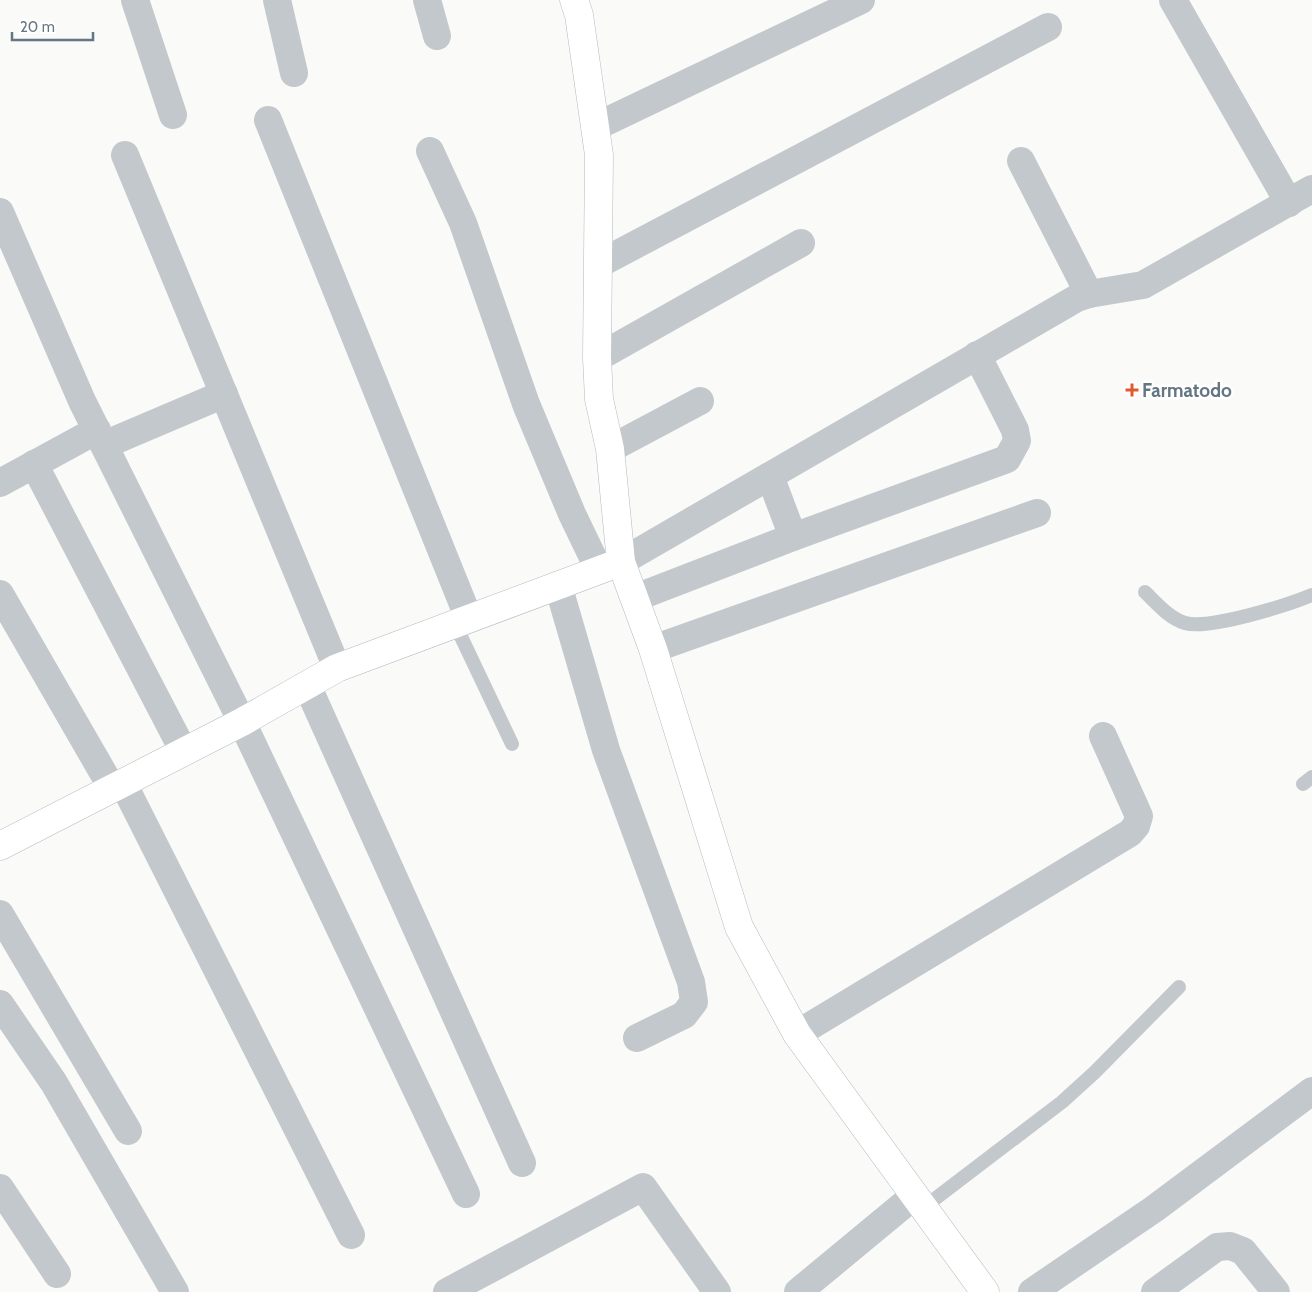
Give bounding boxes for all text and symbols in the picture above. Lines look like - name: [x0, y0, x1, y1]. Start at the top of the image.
- scale bar: [12, 10, 94, 42]
- text: 20 m: [20, 18, 55, 36]
- place label: Farmatodo: [1142, 379, 1232, 402]
- marker: Farmatodo: [1126, 384, 1138, 396]

